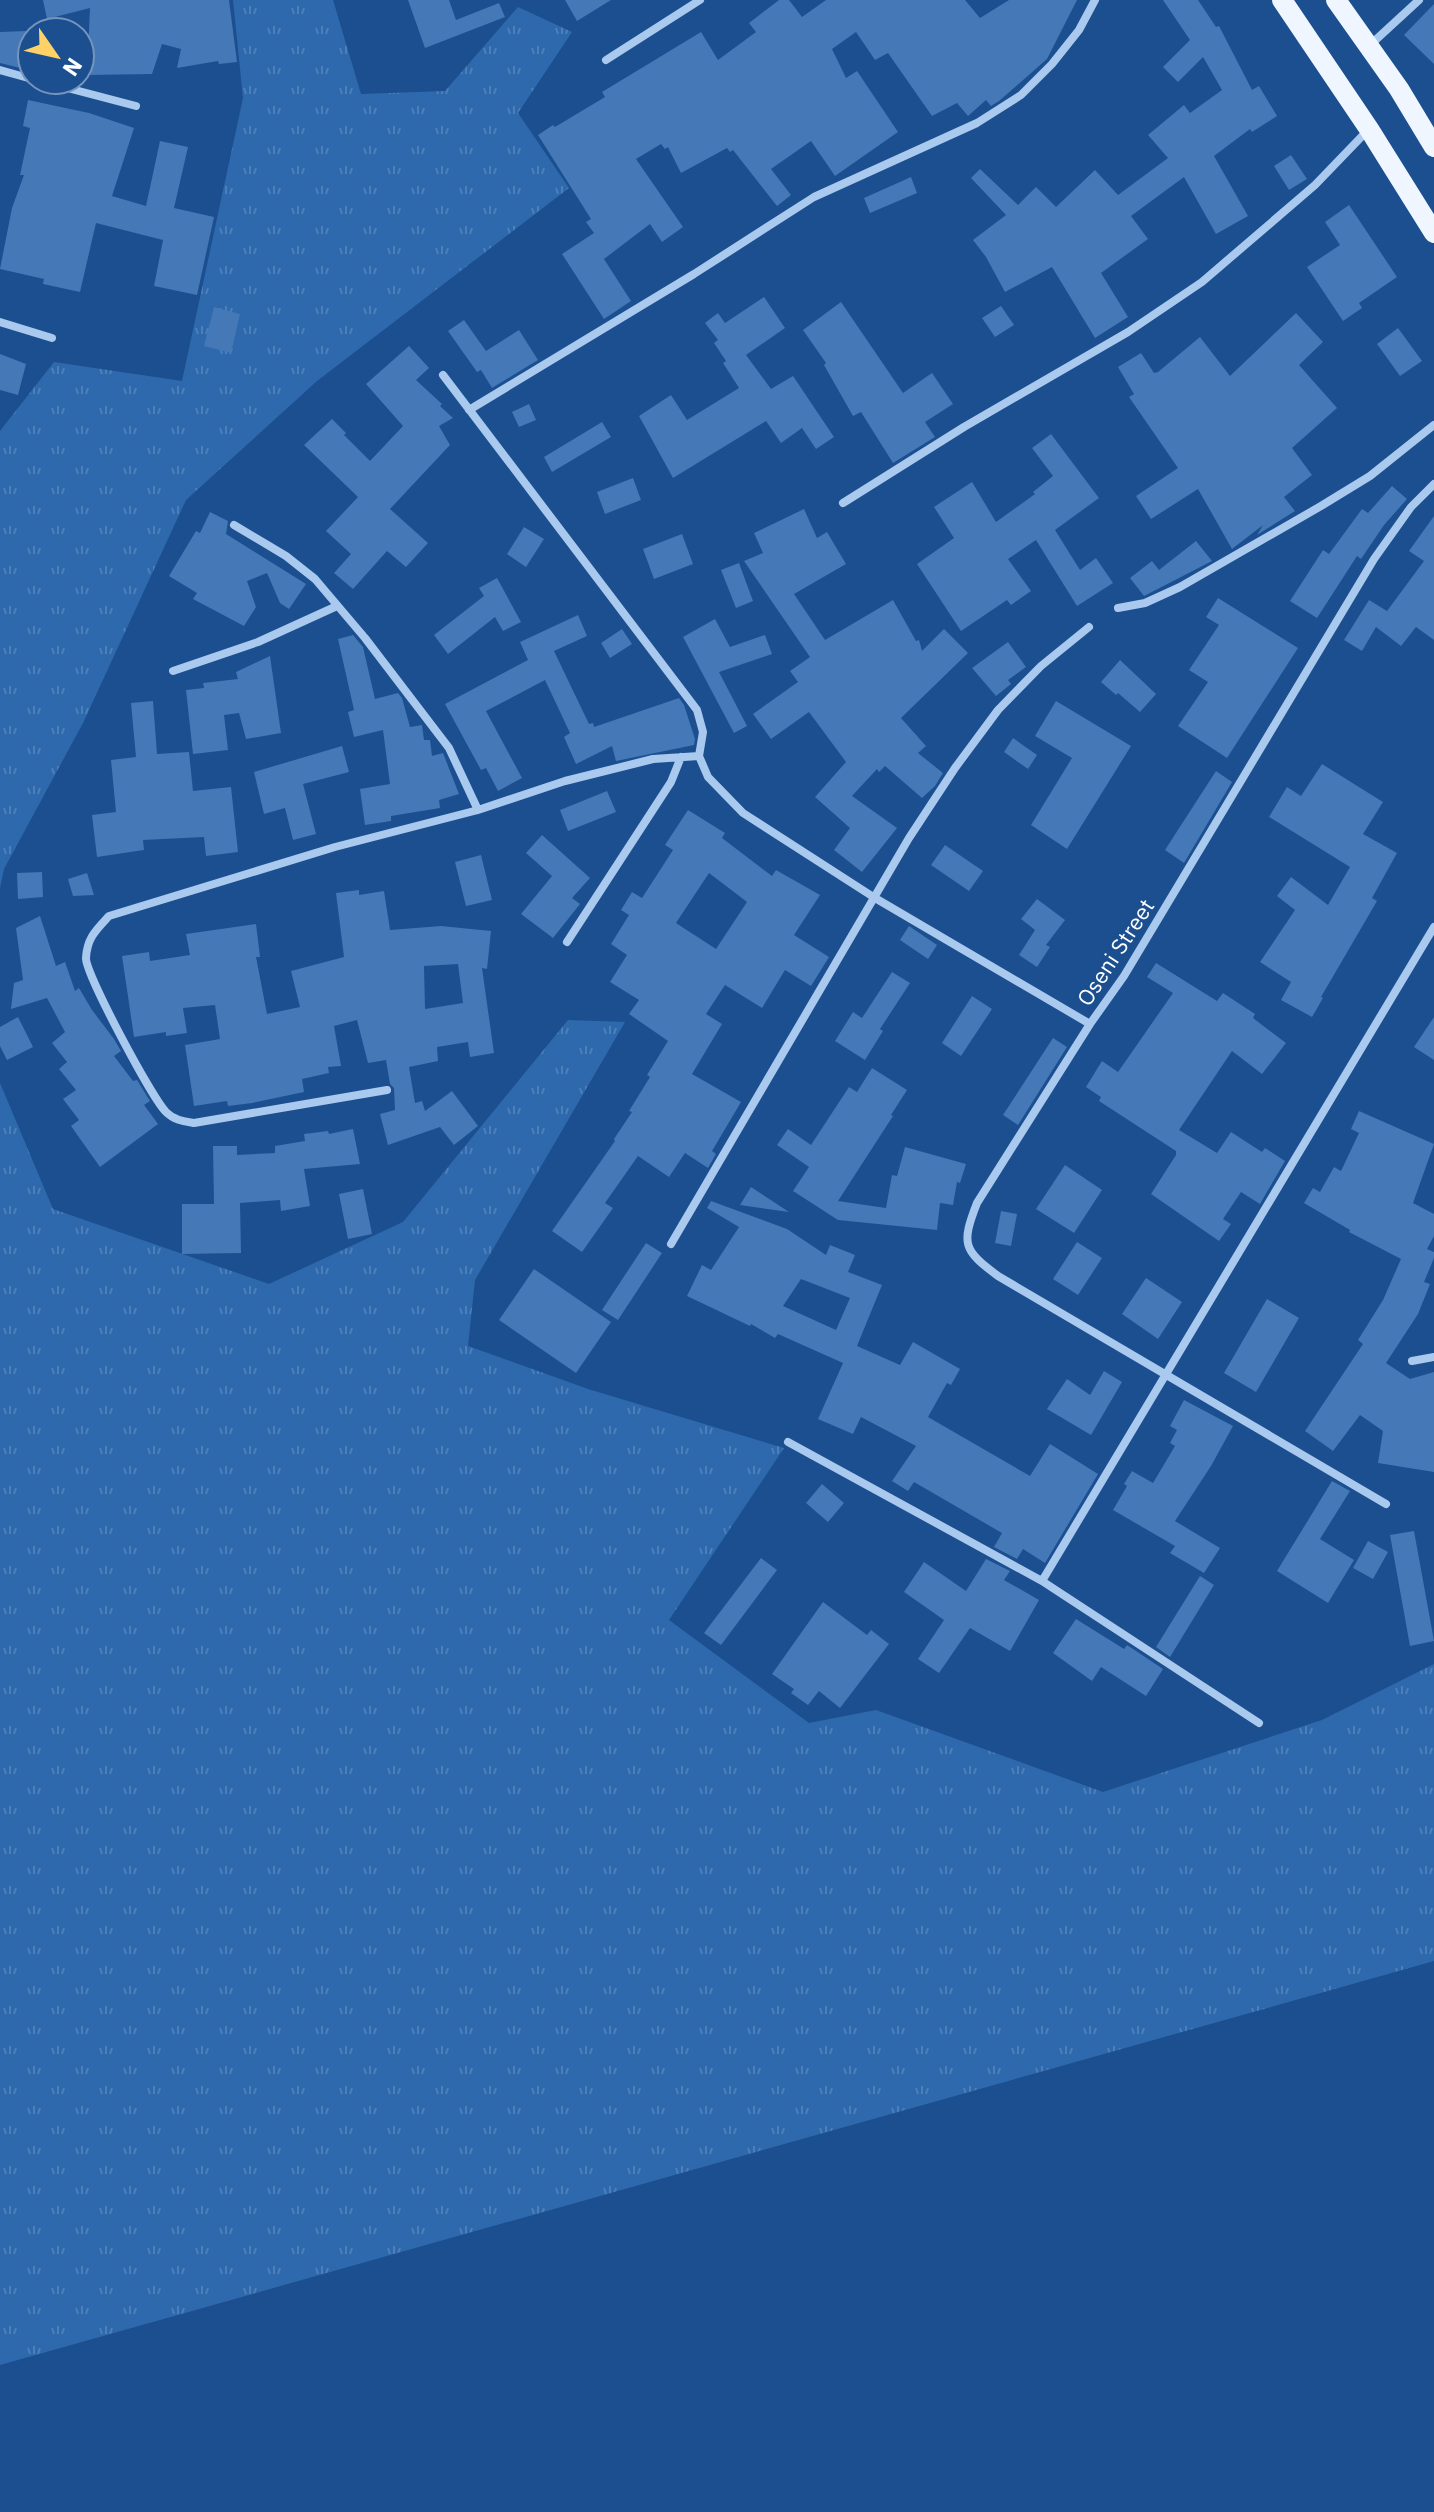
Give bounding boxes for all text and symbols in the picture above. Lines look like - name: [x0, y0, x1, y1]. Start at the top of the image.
- north arrow: [16, 16, 96, 96]
- text: N: [57, 53, 89, 82]
- street label: Oseni Street: [1070, 893, 1160, 1011]

